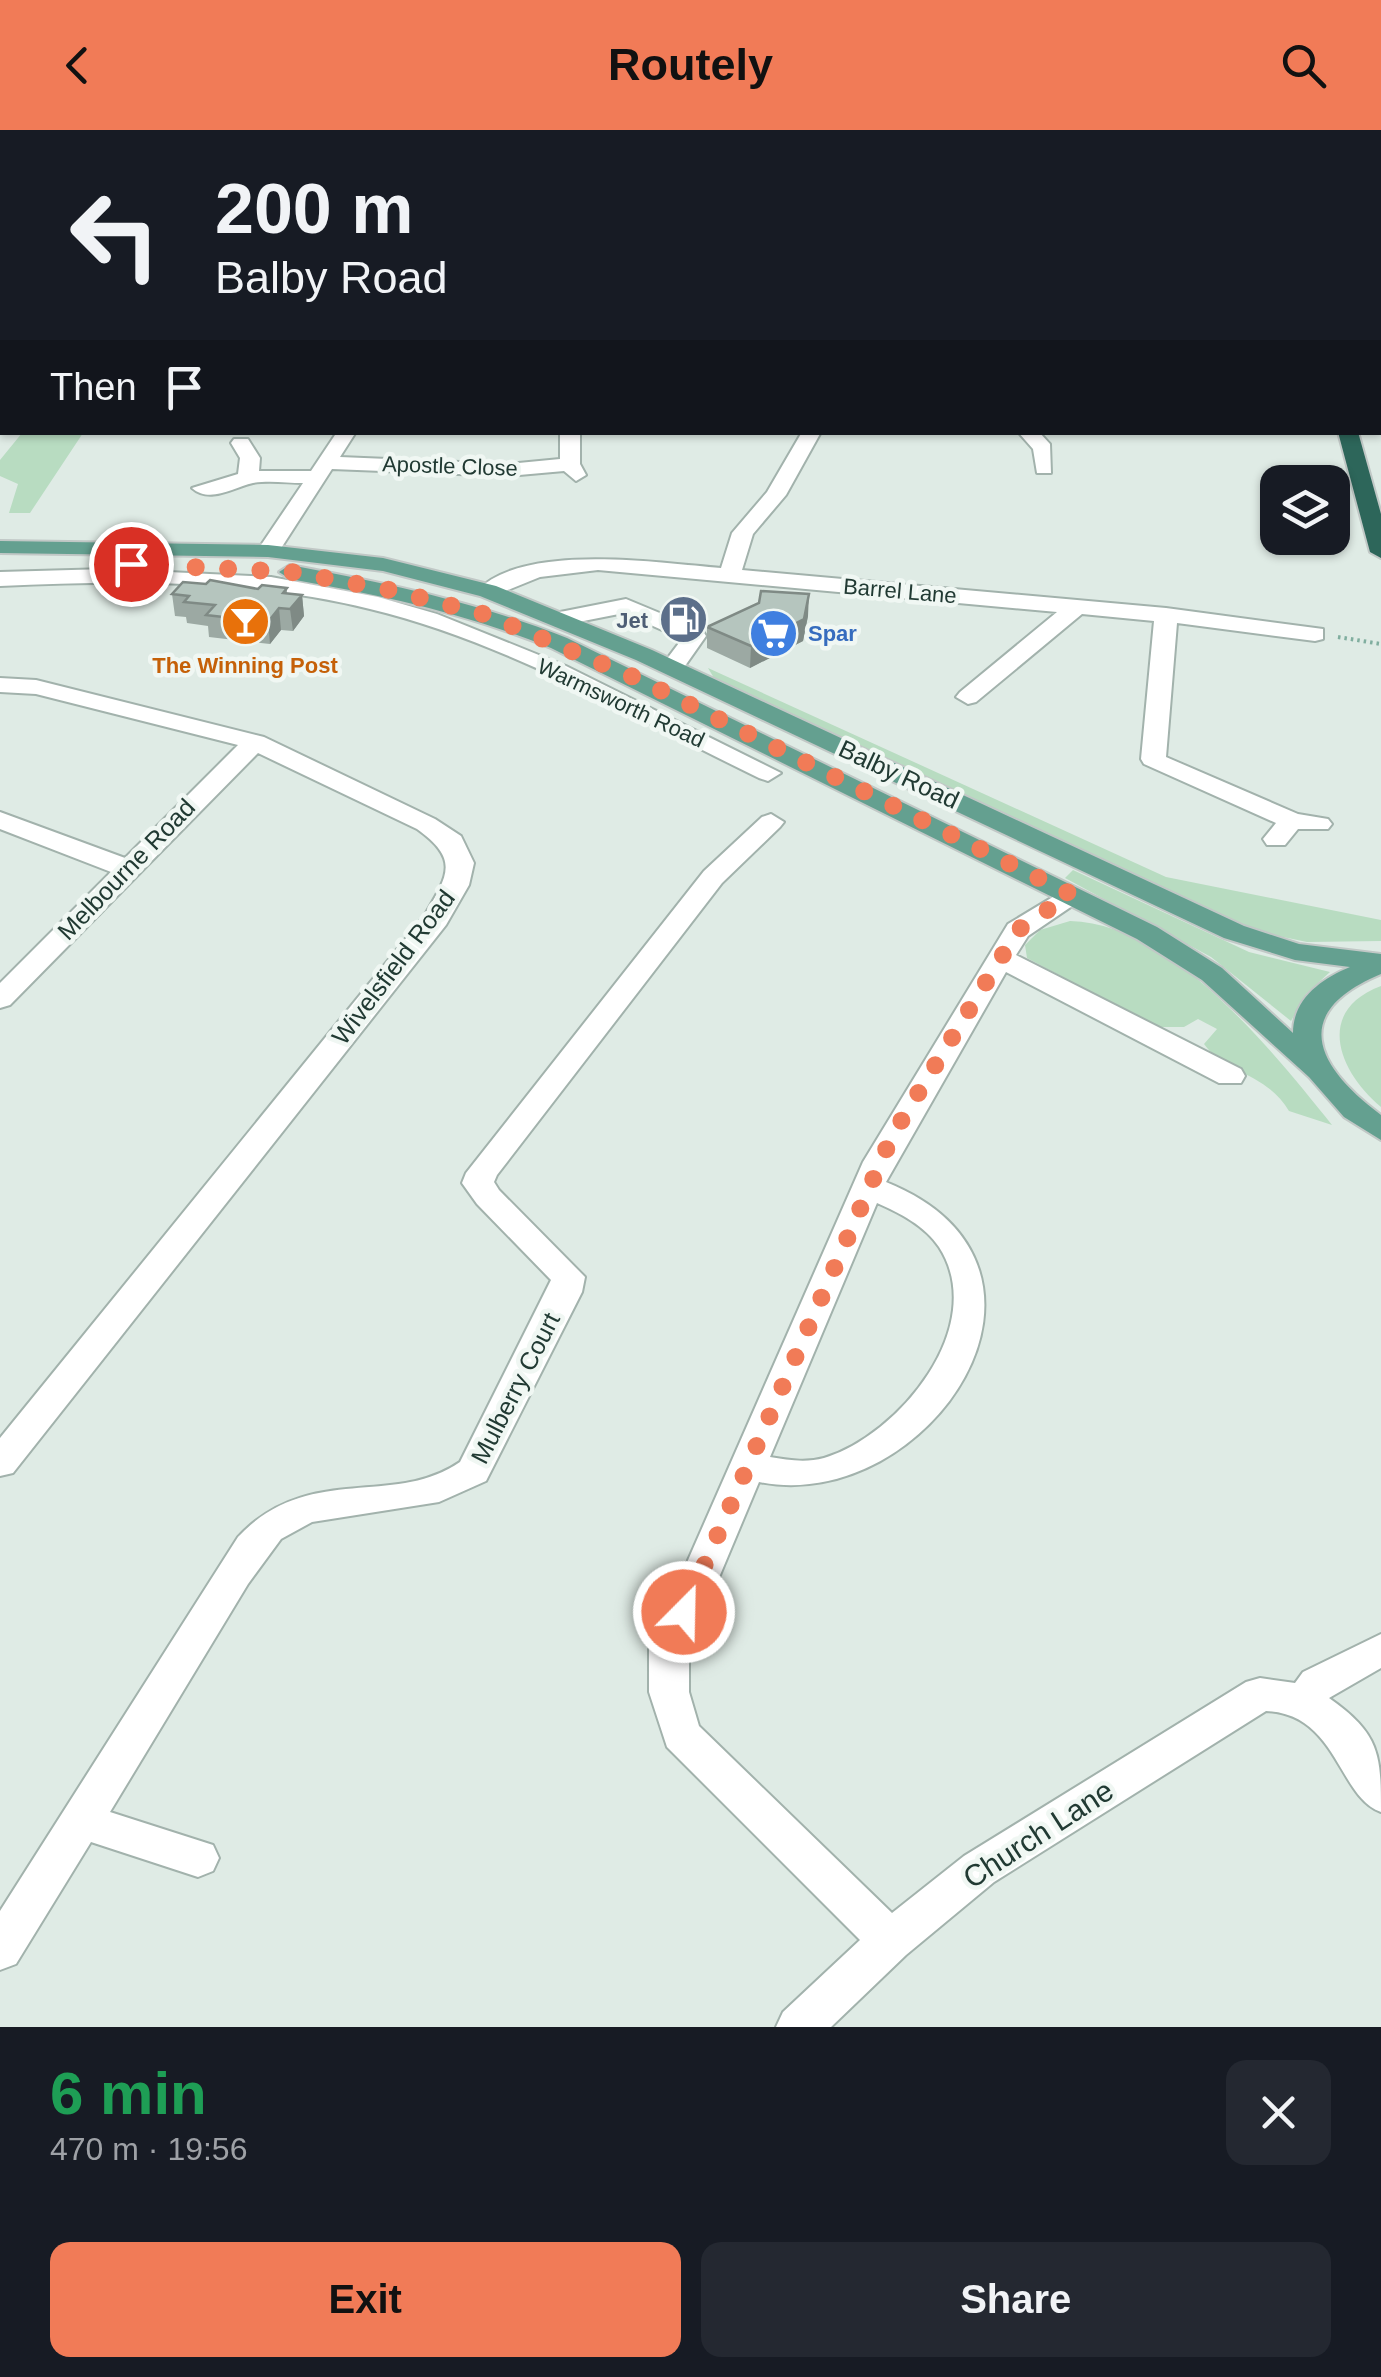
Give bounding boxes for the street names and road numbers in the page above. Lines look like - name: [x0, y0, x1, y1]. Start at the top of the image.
- street label: Apostle Close: [382, 451, 518, 481]
- street label: Barrel Lane: [842, 574, 958, 608]
- street label: Warmsworth Road: [534, 653, 708, 753]
- street label: Balby Road: [835, 734, 963, 814]
- street label: Melbourne Road: [52, 793, 200, 945]
- street label: Wivelsfield Road: [326, 884, 460, 1050]
- street label: Mulberry Court: [465, 1308, 565, 1468]
- street label: Church Lane: [957, 1773, 1119, 1895]

